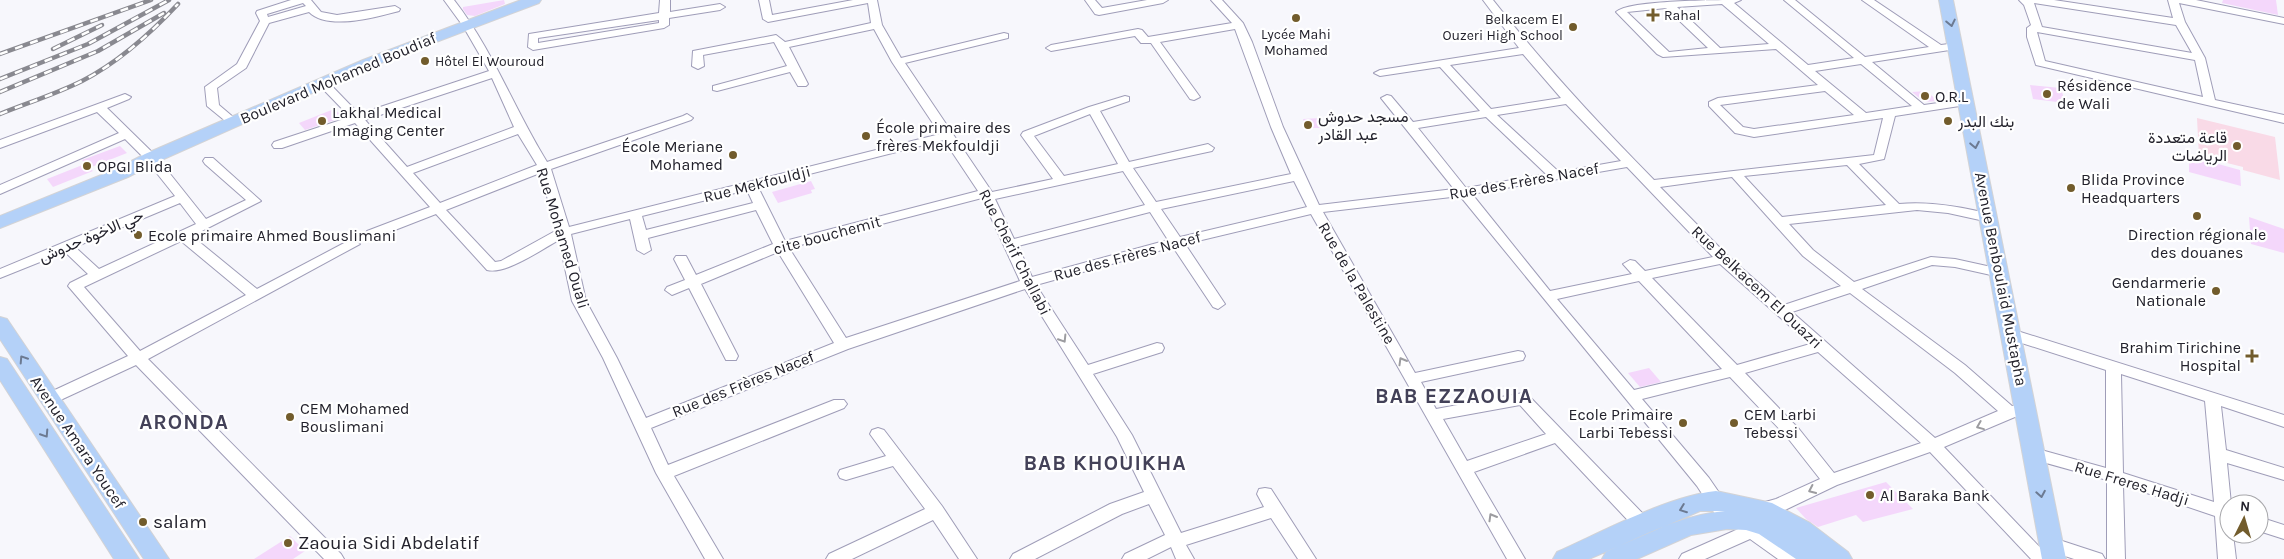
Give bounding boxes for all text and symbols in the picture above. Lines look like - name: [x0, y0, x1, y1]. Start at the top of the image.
- place label: Rahal: [1664, 7, 1700, 24]
- marker: Rahal: [1646, 8, 1660, 22]
- place label: Belkacem El Ouzeri High School: [1443, 11, 1563, 44]
- marker: Lycée Mahi Mohamed: [1290, 12, 1302, 24]
- one-way arrow: [1945, 19, 1956, 27]
- marker: Belkacem El Ouzeri High School: [1567, 21, 1579, 33]
- place label: Lycée Mahi Mohamed: [1261, 26, 1331, 59]
- street label: Boulevard Mohamed Boudiaf: [237, 28, 439, 128]
- place label: Hôtel El Wouroud: [435, 53, 545, 70]
- marker: Hôtel El Wouroud: [419, 55, 431, 67]
- place label: Résidence de Wali: [2057, 76, 2132, 113]
- place label: O.R.L: [1935, 87, 1969, 106]
- marker: Résidence de Wali: [2041, 88, 2053, 100]
- marker: O.R.L: [1919, 90, 1931, 102]
- place label: Lakhal Medical Imaging Center: [332, 103, 444, 140]
- place label: مسجد حدوش عبد القادر: [1317, 107, 1409, 145]
- place label: بنك البدر: [1957, 112, 2014, 132]
- marker: Lakhal Medical Imaging Center: [316, 115, 328, 127]
- marker: بنك البدر: [1942, 115, 1954, 127]
- place label: École primaire des frères Mekfouldji: [876, 118, 1011, 155]
- marker: مسجد حدوش عبد القادر: [1302, 119, 1314, 131]
- place label: قاعة متعددة الرياضات: [2148, 128, 2227, 166]
- marker: École primaire des frères Mekfouldji: [860, 130, 872, 142]
- place label: École Meriane Mohamed: [622, 137, 723, 174]
- marker: قاعة متعددة الرياضات: [2231, 140, 2243, 152]
- one-way arrow: [1969, 141, 1979, 150]
- marker: École Meriane Mohamed: [727, 149, 739, 161]
- place label: OPGI Blida: [97, 157, 172, 176]
- street label: Rue des Frères Nacef: [1448, 158, 1601, 204]
- marker: OPGI Blida: [81, 160, 93, 172]
- street label: Rue Mekfouldji: [701, 162, 813, 206]
- street label: Rue Mohamed Ouali: [532, 165, 594, 311]
- street label: Avenue Benboulaid Mustapha: [1971, 170, 2031, 388]
- place label: Blida Province Headquarters: [2081, 170, 2185, 207]
- marker: Blida Province Headquarters: [2065, 182, 2077, 194]
- street label: Rue Cherif Challabi: [975, 186, 1055, 318]
- street label: حي الاخوة حدوش: [36, 205, 148, 270]
- marker: Direction régionale des douanes: [2191, 210, 2203, 222]
- street label: cite bouchemit: [771, 211, 883, 259]
- street label: Rue de la Palestine: [1314, 219, 1400, 347]
- street label: Rue Belkacem El Ouazri: [1688, 222, 1826, 352]
- place label: Direction régionale des douanes: [2128, 225, 2266, 262]
- place label: Ecole primaire Ahmed Bouslimani: [148, 226, 396, 245]
- street label: Rue des Frères Nacef: [1051, 227, 1203, 285]
- marker: Ecole primaire Ahmed Bouslimani: [132, 229, 144, 241]
- place label: Gendarmerie Nationale: [2112, 273, 2206, 310]
- marker: Gendarmerie Nationale: [2210, 285, 2222, 297]
- one-way arrow: [1056, 334, 1066, 343]
- place label: Brahim Tirichine Hospital: [2119, 338, 2241, 375]
- street label: Rue des Frères Nacef: [669, 347, 817, 421]
- marker: Brahim Tirichine Hospital: [2245, 349, 2259, 363]
- one-way arrow: [19, 355, 29, 364]
- one-way arrow: [1398, 357, 1408, 366]
- street label: Avenue Amara Youcef: [27, 372, 130, 512]
- district label: BAB EZZAOUIA: [1375, 384, 1533, 408]
- place label: CEM Mohamed Bouslimani: [300, 399, 410, 436]
- place label: Ecole Primaire Larbi Tebessi: [1569, 405, 1673, 442]
- place label: CEM Larbi Tebessi: [1744, 405, 1816, 442]
- district label: ARONDA: [139, 410, 229, 434]
- marker: CEM Mohamed Bouslimani: [284, 411, 296, 423]
- marker: Ecole Primaire Larbi Tebessi: [1677, 417, 1689, 429]
- marker: CEM Larbi Tebessi: [1728, 417, 1740, 429]
- one-way arrow: [1976, 419, 1985, 430]
- one-way arrow: [39, 429, 49, 438]
- district label: BAB KHOUIKHA: [1023, 451, 1187, 475]
- street label: Rue Freres Hadji: [2072, 457, 2192, 509]
- one-way arrow: [1808, 484, 1817, 494]
- place label: Al Baraka Bank: [1880, 486, 1990, 505]
- marker: Al Baraka Bank: [1864, 489, 1876, 501]
- one-way arrow: [2036, 490, 2046, 499]
- north arrow: [2219, 494, 2269, 544]
- text: N: [2239, 498, 2251, 515]
- one-way arrow: [1679, 503, 1687, 513]
- place label: salam: [153, 511, 207, 533]
- one-way arrow: [1488, 513, 1498, 522]
- marker: salam: [137, 516, 149, 528]
- place label: Zaouia Sidi Abdelatif: [298, 532, 480, 554]
- marker: Zaouia Sidi Abdelatif: [282, 537, 294, 549]

